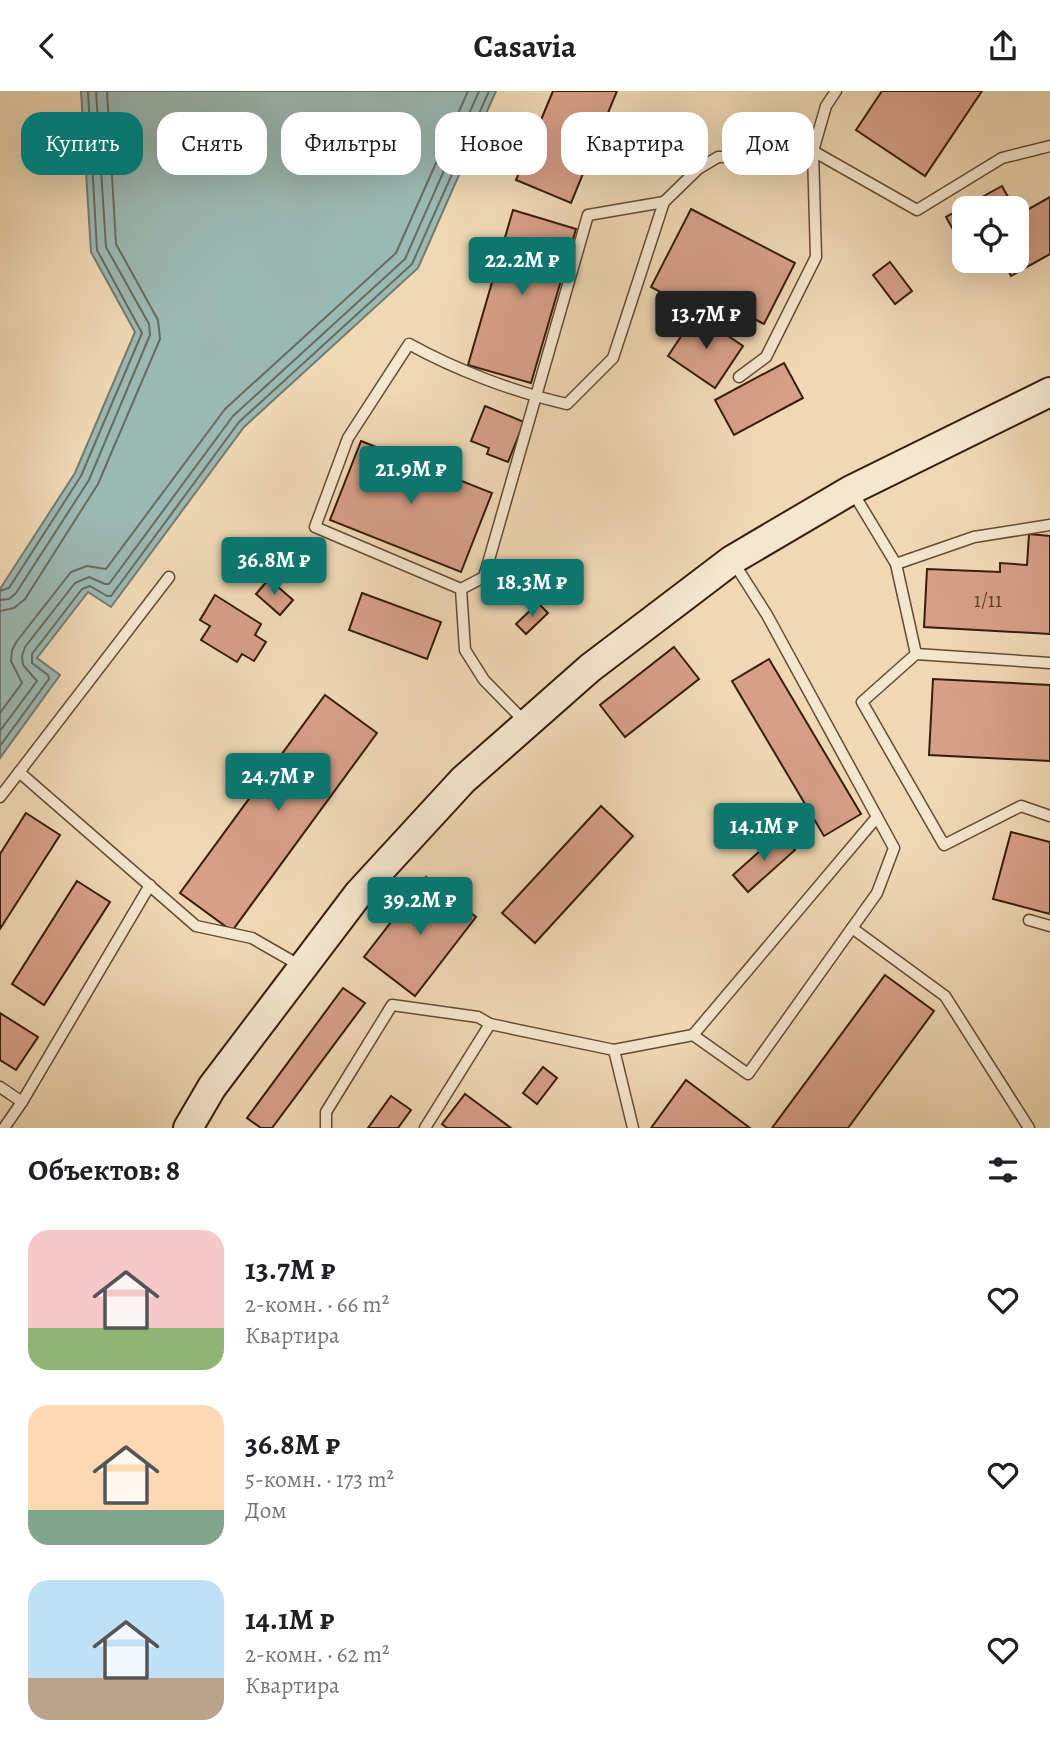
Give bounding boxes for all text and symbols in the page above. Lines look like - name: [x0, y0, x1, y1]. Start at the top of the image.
- text: Casavia: [474, 24, 576, 68]
- icon: back: [28, 27, 66, 65]
- icon: share: [984, 27, 1022, 65]
- chip: Купить: [21, 112, 143, 175]
- chip: Снять: [157, 112, 267, 175]
- chip: Фильтры: [281, 112, 421, 175]
- chip: Новое: [435, 112, 547, 175]
- chip: Квартира: [561, 112, 708, 175]
- chip: Дом: [722, 112, 814, 175]
- map controls: [952, 196, 1029, 273]
- button: locate: [952, 196, 1029, 273]
- pin: 22.2M ₽: [457, 237, 587, 297]
- text: 22.2M ₽: [485, 244, 559, 275]
- pin: 13.7M ₽: [641, 292, 771, 351]
- text: 13.7M ₽: [671, 298, 741, 329]
- pin: 21.9M ₽: [346, 447, 476, 506]
- text: 21.9M ₽: [375, 453, 447, 484]
- pin: 36.8M ₽: [209, 538, 339, 597]
- text: 36.8M ₽: [237, 544, 311, 575]
- pin: 18.3M ₽: [467, 559, 597, 619]
- text: 18.3M ₽: [497, 566, 567, 597]
- house number: 1/11: [974, 586, 1002, 614]
- pin: 24.7M ₽: [213, 753, 343, 813]
- text: 24.7M ₽: [241, 760, 315, 791]
- pin: 14.1M ₽: [699, 803, 829, 863]
- text: 14.1M ₽: [730, 810, 798, 841]
- pin: 39.2M ₽: [355, 877, 485, 937]
- text: 39.2M ₽: [383, 884, 457, 915]
- text: Объектов: 8: [28, 1150, 180, 1190]
- icon: filters: [984, 1151, 1022, 1189]
- text: 13.7M ₽: [245, 1249, 335, 1289]
- icon: home: [84, 1258, 168, 1342]
- icon: heart: [984, 1281, 1022, 1319]
- text: 2-комн. · 66 m²: [245, 1289, 389, 1320]
- text: Квартира: [245, 1320, 340, 1351]
- text: 36.8M ₽: [245, 1424, 340, 1464]
- icon: home: [84, 1433, 168, 1517]
- icon: heart: [984, 1456, 1022, 1494]
- text: 5-комн. · 173 m²: [245, 1464, 394, 1495]
- text: Дом: [245, 1495, 287, 1526]
- text: 14.1M ₽: [245, 1599, 335, 1639]
- icon: home: [84, 1608, 168, 1692]
- icon: heart: [984, 1631, 1022, 1669]
- text: 2-комн. · 62 m²: [245, 1639, 390, 1670]
- text: Квартира: [245, 1670, 340, 1701]

